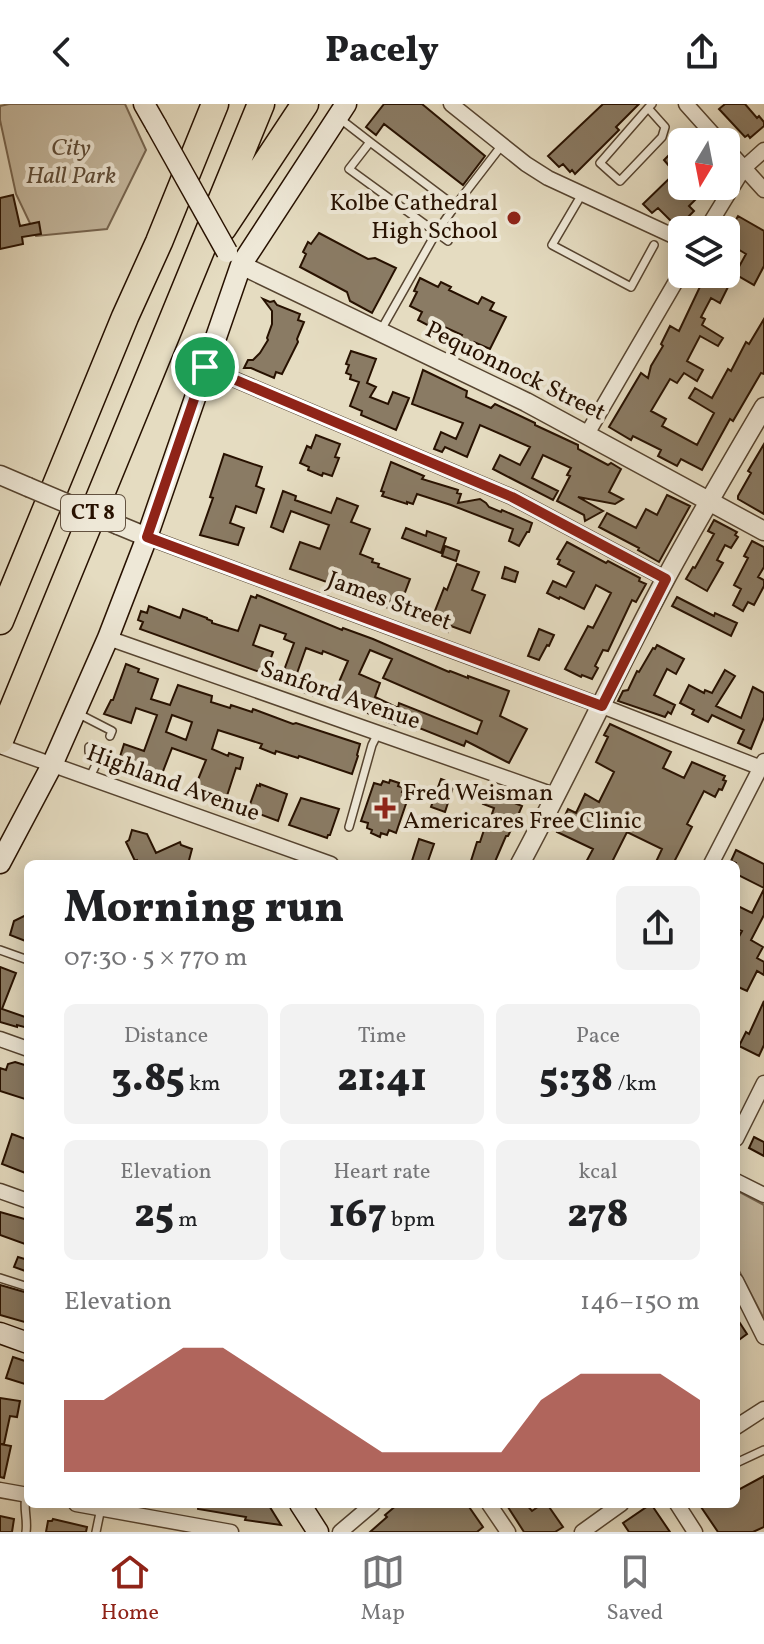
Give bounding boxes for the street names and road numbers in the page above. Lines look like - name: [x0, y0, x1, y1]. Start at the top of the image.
- street label: Pequonnock Street: [419, 314, 611, 430]
- road number: CT 8: [61, 495, 125, 531]
- street label: James Street: [322, 564, 456, 640]
- street label: Sanford Avenue: [255, 653, 425, 739]
- street label: Highland Avenue: [82, 737, 264, 831]

